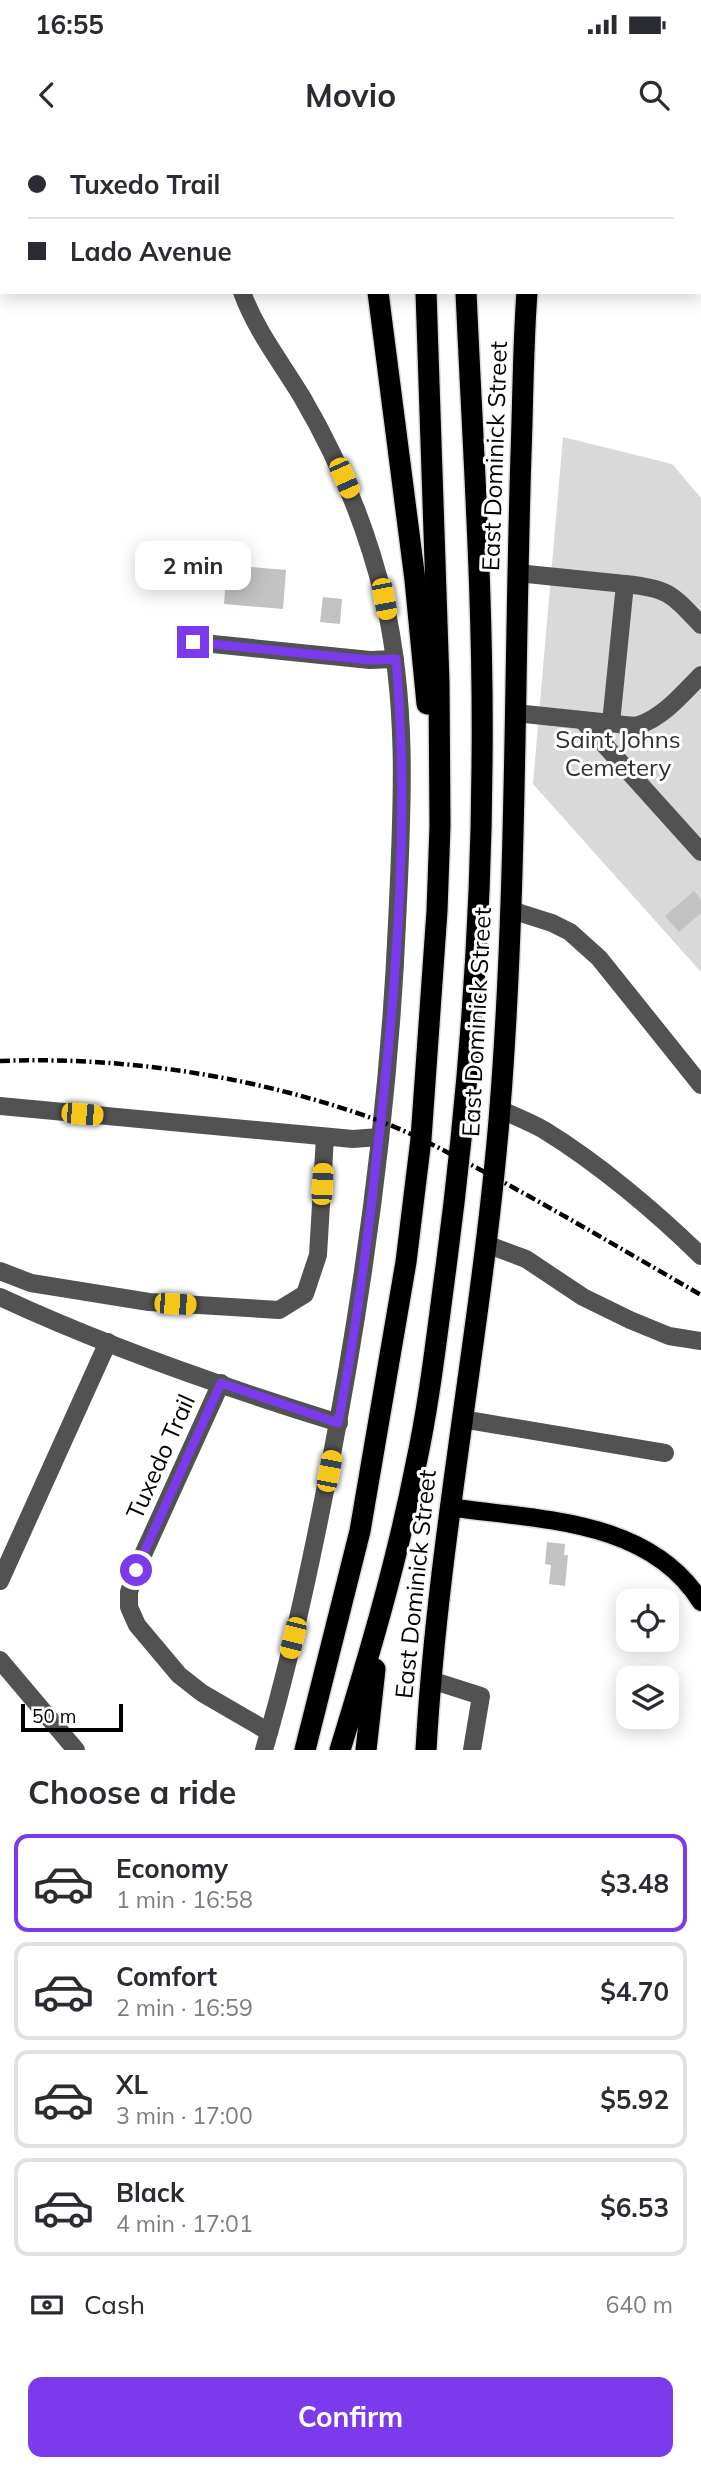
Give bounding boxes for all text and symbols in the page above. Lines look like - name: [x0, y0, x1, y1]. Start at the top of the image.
- text: 16:55: [35, 8, 104, 41]
- text: Movio: [305, 75, 396, 115]
- icon: back: [28, 76, 66, 114]
- icon: search: [635, 76, 673, 114]
- text: Tuxedo Trail: [70, 168, 220, 201]
- text: Lado Avenue: [70, 235, 232, 268]
- street label: East Dominick Street: [475, 341, 513, 571]
- car: [326, 455, 363, 501]
- callout: 2 min: [135, 540, 251, 589]
- text: 2 min: [163, 551, 223, 580]
- car: [370, 576, 399, 622]
- route end: [177, 626, 209, 658]
- park label: Saint Johns Cemetery: [555, 724, 681, 782]
- street label: East Dominick Street: [455, 906, 497, 1137]
- car: [61, 1102, 104, 1126]
- car: [311, 1162, 334, 1206]
- car: [154, 1292, 197, 1316]
- street label: Tuxedo Trail: [119, 1389, 201, 1524]
- car: [315, 1448, 344, 1494]
- street label: East Dominick Street: [388, 1468, 442, 1700]
- route start: [120, 1554, 152, 1586]
- map controls: [616, 1589, 679, 1729]
- button: locate: [616, 1589, 679, 1652]
- car: [278, 1615, 309, 1661]
- button: layers: [616, 1666, 679, 1729]
- scale bar: [21, 1701, 122, 1733]
- text: 50 m: [32, 1704, 76, 1728]
- text: Choose a ride: [28, 1772, 236, 1812]
- icon: car: [32, 1852, 95, 1915]
- text: Economy: [116, 1852, 228, 1885]
- text: $3.48: [600, 1867, 669, 1900]
- text: 1 min · 16:58: [116, 1885, 253, 1914]
- icon: car: [32, 1960, 95, 2023]
- text: Comfort: [116, 1960, 217, 1993]
- text: $4.70: [600, 1975, 669, 2008]
- text: 2 min · 16:59: [116, 1993, 253, 2022]
- icon: car: [32, 2068, 95, 2131]
- text: XL: [116, 2068, 148, 2101]
- text: $5.92: [600, 2083, 669, 2116]
- text: 3 min · 17:00: [116, 2101, 253, 2130]
- icon: car: [32, 2176, 95, 2239]
- text: Black: [116, 2176, 184, 2209]
- text: $6.53: [600, 2191, 669, 2224]
- text: 4 min · 17:01: [116, 2209, 253, 2238]
- icon: cash: [28, 2286, 66, 2324]
- text: Cash: [84, 2288, 145, 2321]
- text: 640 m: [605, 2290, 673, 2319]
- button: Confirm: [28, 2377, 673, 2457]

